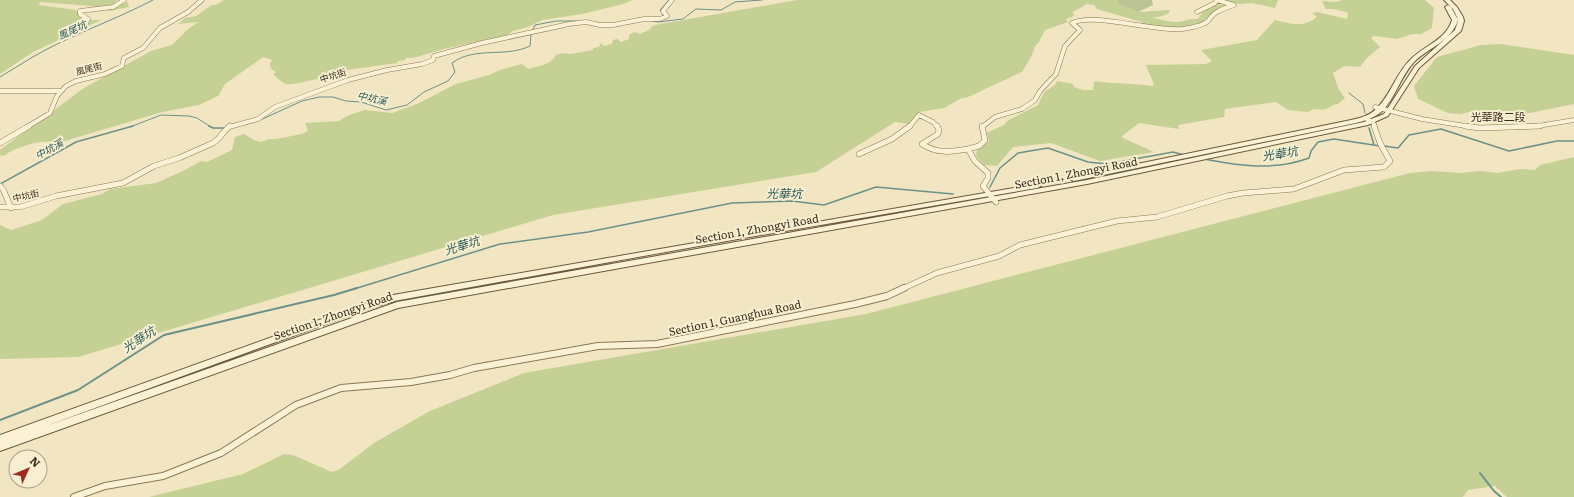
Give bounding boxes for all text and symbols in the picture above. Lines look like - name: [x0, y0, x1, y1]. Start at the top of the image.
- water label: 風尾坑: [55, 16, 90, 43]
- street label: 風尾街: [74, 58, 104, 78]
- street label: 中坑街: [318, 64, 348, 86]
- water label: 中坑溪: [356, 87, 390, 108]
- street label: 光華路二段: [1471, 108, 1526, 124]
- water label: 中坑溪: [32, 134, 67, 162]
- water label: 光華坑: [1261, 141, 1301, 165]
- street label: Section 1, Zhongyi Road: [1013, 152, 1139, 192]
- water label: 光華坑: [766, 184, 804, 202]
- street label: 中坑街: [11, 185, 41, 205]
- street label: Section 1, Zhongyi Road: [694, 209, 820, 247]
- water label: 光華坑: [442, 231, 483, 259]
- street label: Section 1, Zhongyi Road: [271, 287, 395, 343]
- street label: Section 1, Guanghua Road: [667, 295, 803, 339]
- water label: 光華坑: [118, 321, 160, 357]
- north arrow: [8, 449, 48, 489]
- text: N: [27, 452, 45, 470]

